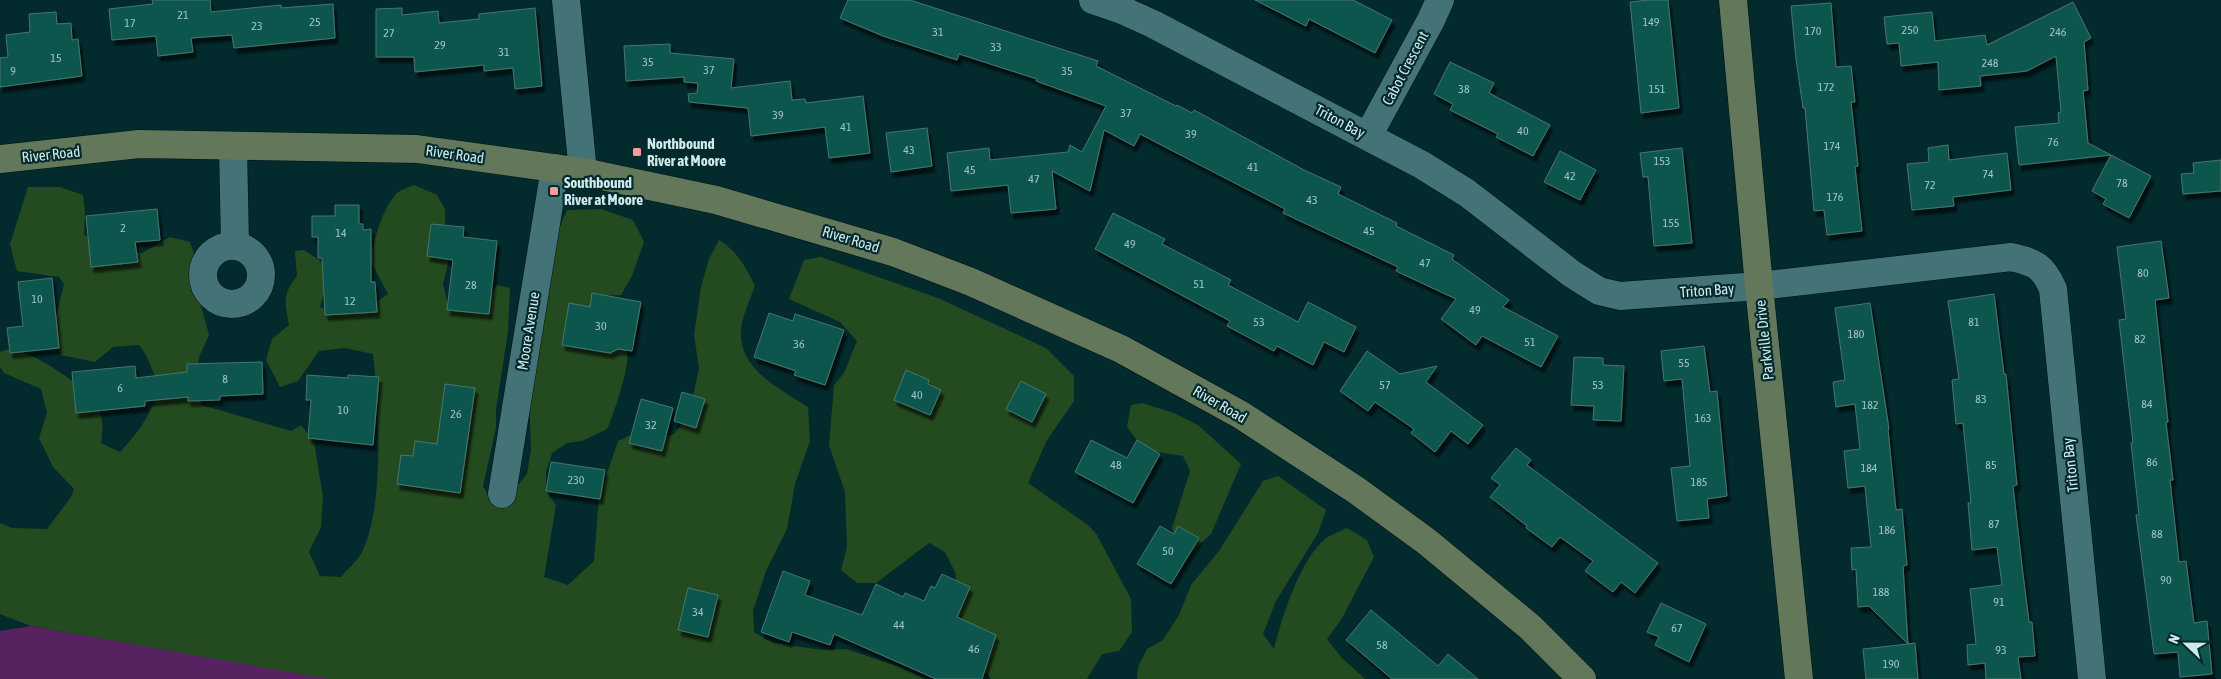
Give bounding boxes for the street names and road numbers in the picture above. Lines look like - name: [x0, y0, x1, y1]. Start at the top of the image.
- street label: Cabot Crescent: [1378, 28, 1432, 108]
- street label: Triton Bay: [1312, 101, 1368, 141]
- street label: River Road: [425, 141, 485, 167]
- street label: River Road: [21, 142, 81, 166]
- street label: River Road: [820, 222, 882, 256]
- street label: Triton Bay: [1679, 280, 1735, 300]
- street label: Moore Avenue: [513, 290, 543, 371]
- street label: Parkville Drive: [1751, 299, 1777, 381]
- street label: River Road: [1190, 382, 1250, 426]
- street label: Triton Bay: [2059, 437, 2081, 493]

